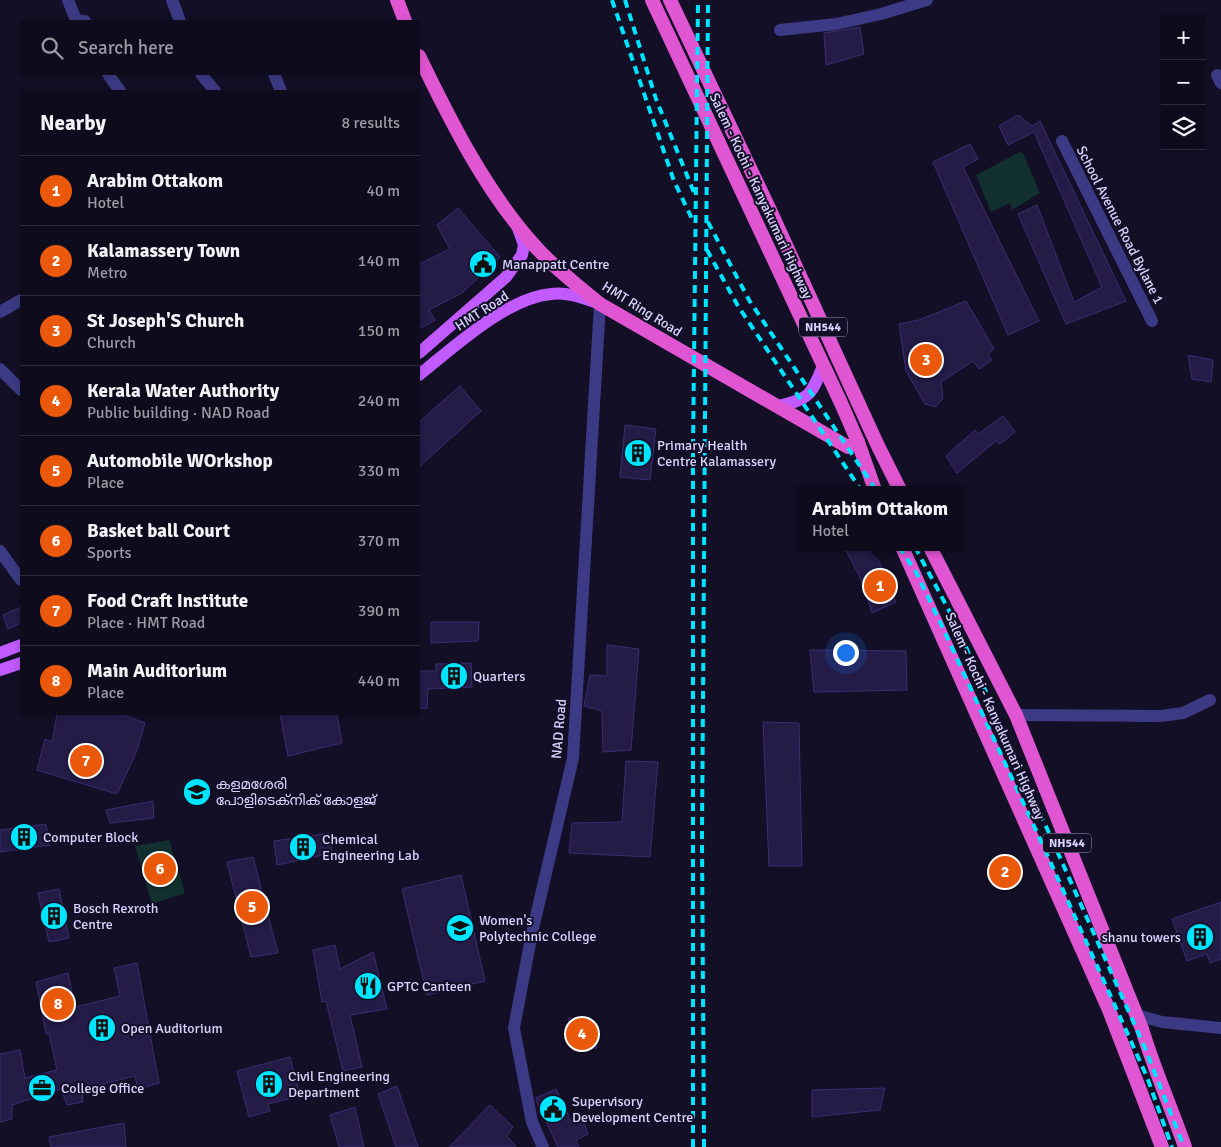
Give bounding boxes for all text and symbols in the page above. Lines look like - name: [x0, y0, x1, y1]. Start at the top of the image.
- map controls: [1161, 15, 1206, 150]
- button: +: [1161, 15, 1206, 60]
- search box: [20, 20, 420, 75]
- icon: search: [38, 34, 66, 62]
- text: Search here: [78, 36, 174, 60]
- button: −: [1161, 60, 1206, 105]
- street label: Salem - Kochi - Kanyakumari Highway: [706, 90, 817, 302]
- button: layers: [1161, 105, 1206, 150]
- text: Nearby: [40, 110, 106, 136]
- text: 8 results: [341, 113, 400, 133]
- street label: School Avenue Road Bylane 1: [1073, 143, 1167, 307]
- text: Arabim Ottakom: [87, 169, 223, 193]
- text: 1: [52, 181, 60, 201]
- text: 40 m: [366, 181, 400, 201]
- text: Hotel: [87, 193, 124, 213]
- text: Kalamassery Town: [87, 239, 240, 263]
- public building icon: Manappatt Centre: [468, 249, 498, 279]
- text: 2: [52, 251, 60, 271]
- text: 140 m: [358, 251, 400, 271]
- place label: Manappatt Centre: [502, 256, 610, 273]
- text: Metro: [87, 263, 127, 283]
- street label: HMT Ring Road: [599, 278, 685, 340]
- street label: HMT Road: [452, 287, 512, 335]
- text: St Joseph'S Church: [87, 309, 244, 333]
- road number: NH544: [799, 318, 847, 337]
- text: 3: [52, 321, 60, 341]
- text: 150 m: [358, 321, 400, 341]
- text: Church: [87, 333, 136, 353]
- pin: 3: [910, 341, 942, 379]
- text: Kerala Water Authority: [87, 379, 279, 403]
- text: 4: [52, 391, 60, 411]
- text: 240 m: [358, 391, 400, 411]
- text: Public building · NAD Road: [87, 403, 270, 423]
- place label: Primary Health Centre Kalamassery: [657, 437, 777, 470]
- building icon: Primary Health Centre Kalamassery: [623, 438, 653, 468]
- text: Automobile WOrkshop: [87, 449, 273, 473]
- text: 5: [52, 461, 60, 481]
- text: 330 m: [358, 461, 400, 481]
- text: Place: [87, 473, 124, 493]
- popup: [795, 486, 965, 551]
- text: Arabim Ottakom: [812, 497, 948, 521]
- text: Basket ball Court: [87, 519, 230, 543]
- text: Hotel: [812, 521, 849, 541]
- text: 6: [52, 531, 60, 551]
- text: 370 m: [358, 531, 400, 551]
- text: Sports: [87, 543, 132, 563]
- pin: 1: [864, 567, 896, 605]
- text: Food Craft Institute: [87, 589, 248, 613]
- text: 7: [52, 601, 60, 621]
- text: 390 m: [358, 601, 400, 621]
- street label: Salem - Kochi - Kanyakumari Highway: [941, 610, 1049, 823]
- text: Place · HMT Road: [87, 613, 205, 633]
- your location: [833, 640, 859, 666]
- text: Main Auditorium: [87, 659, 227, 683]
- building icon: Quarters: [439, 661, 469, 691]
- place label: Quarters: [473, 668, 525, 685]
- text: 8: [52, 671, 60, 691]
- text: 440 m: [358, 671, 400, 691]
- text: Place: [87, 683, 124, 703]
- street label: NAD Road: [548, 698, 570, 760]
- pin: 7: [70, 742, 102, 780]
- place label: കളമശേരി പോളിടെക്നിക് കോളജ്: [216, 776, 377, 809]
- school or university icon: കളമശേരി പോളിടെക്നിക് കോളജ്: [182, 777, 212, 807]
- building icon: Computer Block: [9, 822, 39, 852]
- place label: Computer Block: [43, 829, 138, 846]
- place label: Chemical Engineering Lab: [322, 831, 419, 864]
- building icon: Chemical Engineering Lab: [288, 832, 318, 862]
- road number: NH544: [1043, 834, 1091, 852]
- pin: 6: [144, 850, 176, 888]
- pin: 2: [989, 853, 1021, 891]
- pin: 5: [236, 888, 268, 926]
- place label: Bosch Rexroth Centre: [73, 900, 158, 933]
- building icon: Bosch Rexroth Centre: [39, 901, 69, 931]
- place label: Women's Polytechnic College: [479, 912, 597, 945]
- school or university icon: Women's Polytechnic College: [445, 913, 475, 943]
- building icon: shanu towers: [1185, 922, 1215, 952]
- place label: shanu towers: [1102, 929, 1181, 946]
- restaurant icon: GPTC Canteen: [353, 971, 383, 1001]
- place label: GPTC Canteen: [387, 978, 472, 995]
- pin: 8: [42, 985, 74, 1023]
- building icon: Open Auditorium: [87, 1013, 117, 1043]
- pin: 4: [566, 1015, 598, 1053]
- place label: Open Auditorium: [121, 1020, 223, 1037]
- place label: Civil Engineering Department: [288, 1068, 390, 1101]
- building icon: Civil Engineering Department: [254, 1069, 284, 1099]
- office icon: College Office: [27, 1073, 57, 1103]
- place label: College Office: [61, 1080, 144, 1097]
- place label: Supervisory Development Centre: [572, 1093, 693, 1126]
- public building icon: Supervisory Development Centre: [538, 1094, 568, 1124]

